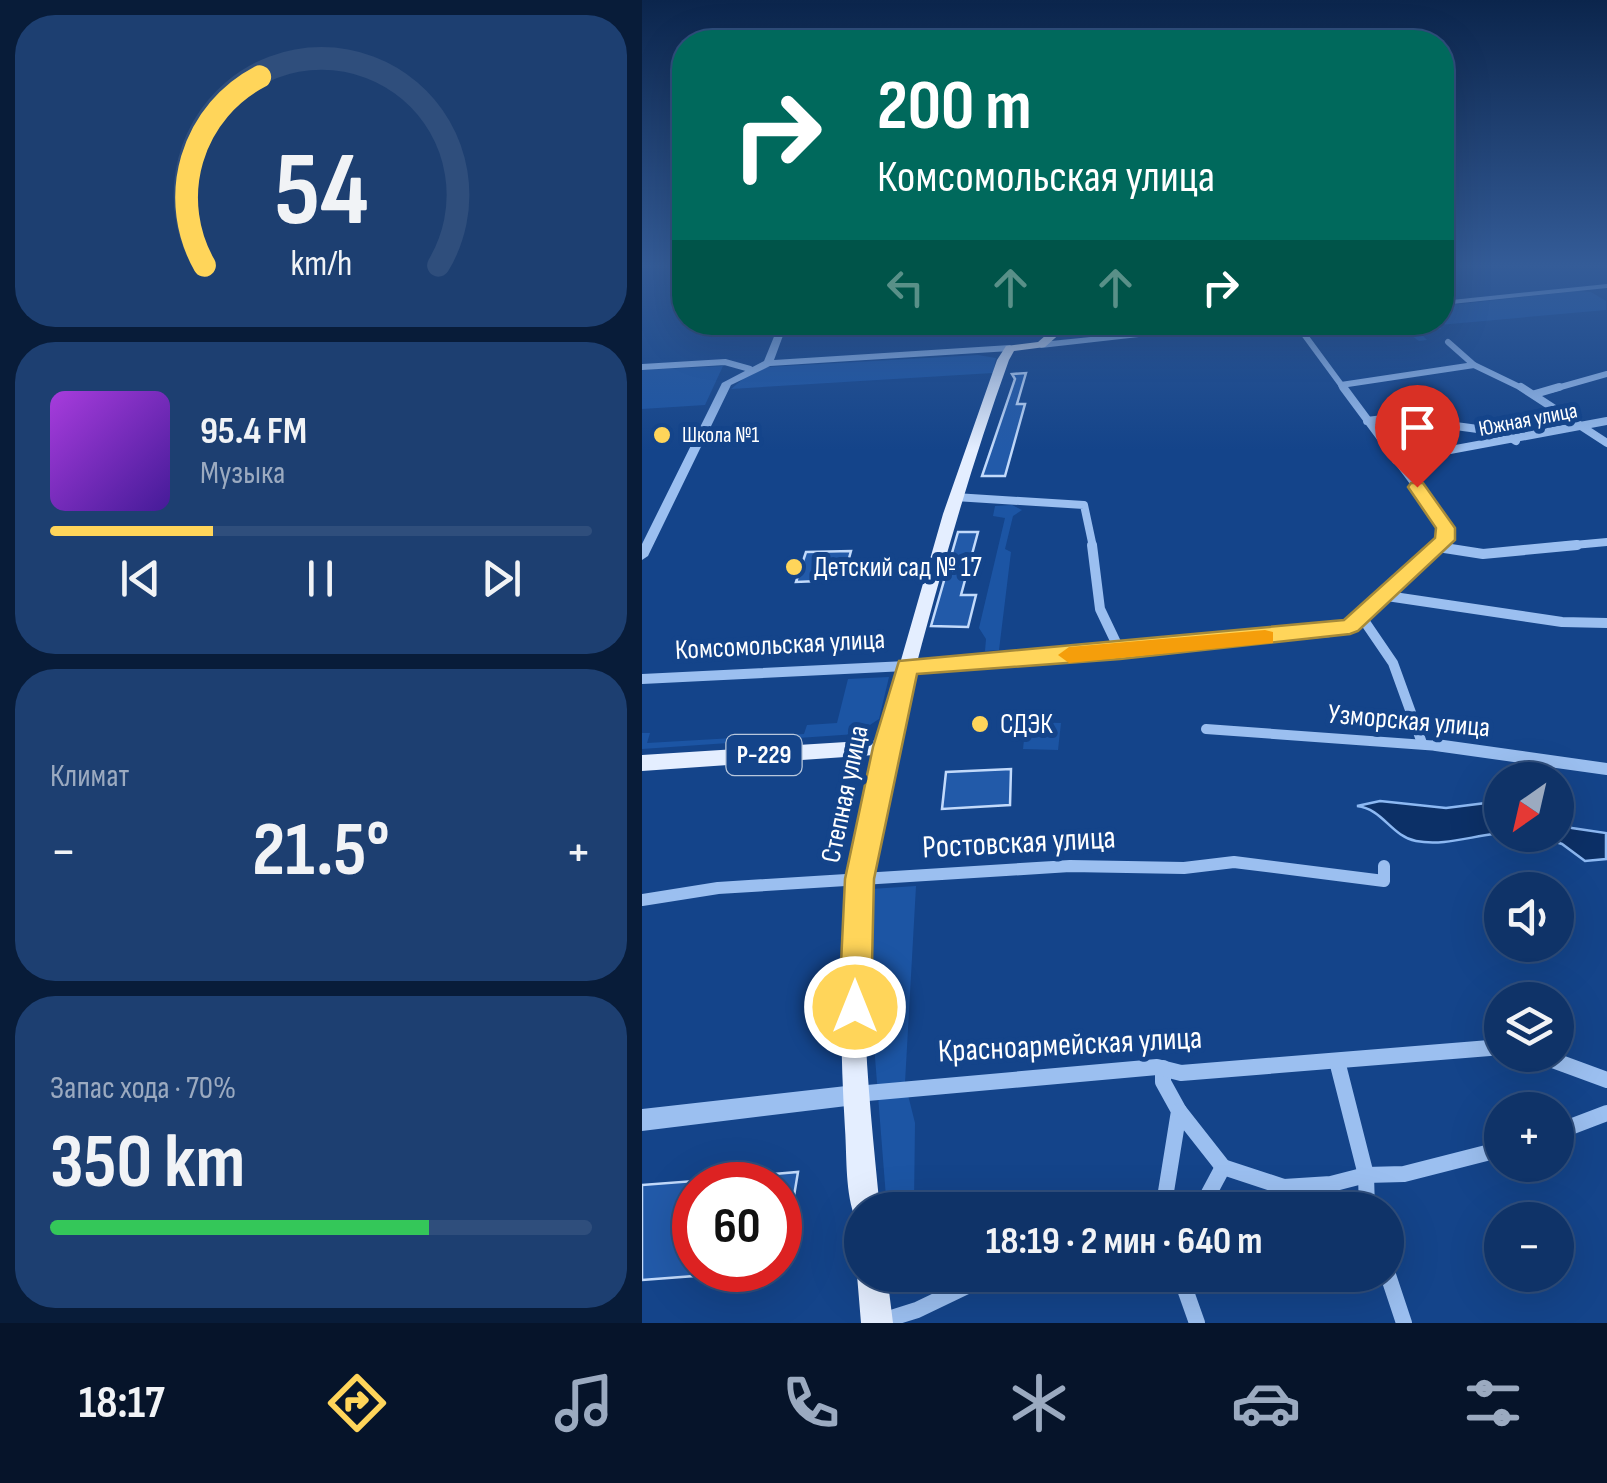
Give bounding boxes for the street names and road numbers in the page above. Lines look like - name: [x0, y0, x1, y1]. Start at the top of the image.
- street label: Южная улица: [1476, 397, 1580, 443]
- street label: Комсомольская улица: [674, 623, 886, 667]
- street label: Узморская улица: [1327, 697, 1491, 745]
- street label: Степная улица: [814, 722, 876, 866]
- road number: Р-229: [726, 735, 802, 775]
- street label: Ростовская улица: [921, 818, 1117, 868]
- street label: Красноармейская улица: [937, 1019, 1203, 1071]

